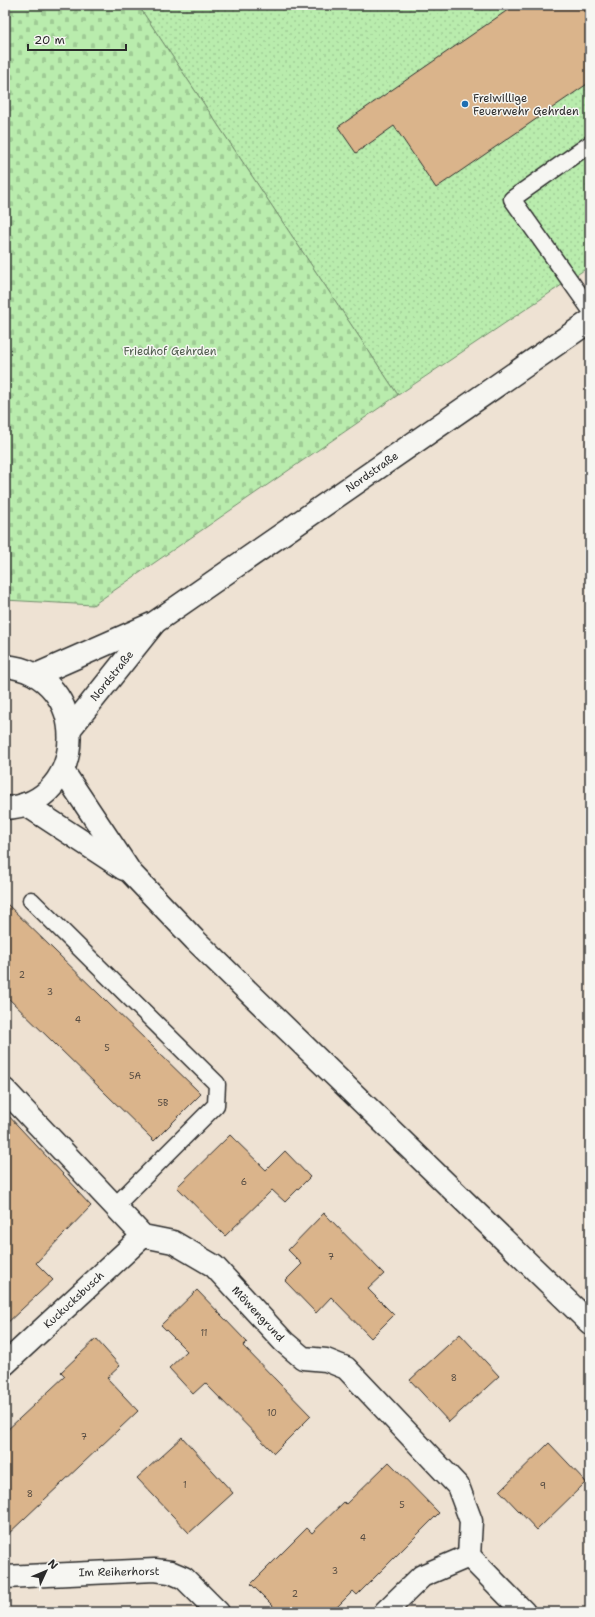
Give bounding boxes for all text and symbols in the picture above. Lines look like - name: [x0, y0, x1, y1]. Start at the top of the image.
- scale bar: [28, 26, 126, 52]
- text: 20 m: [34, 32, 65, 48]
- place label: Freiwillige Feuerwehr Gehrden: [473, 91, 579, 119]
- marker: Freiwillige Feuerwehr Gehrden: [460, 99, 470, 109]
- park label: Friedhof Gehrden: [123, 344, 217, 359]
- street label: Nordstraße: [343, 448, 401, 496]
- street label: Nordstraße: [87, 648, 137, 704]
- house number: 2: [19, 969, 25, 981]
- house number: 3: [47, 986, 53, 998]
- house number: 4: [75, 1014, 81, 1026]
- house number: 5: [104, 1042, 110, 1054]
- house number: 5A: [129, 1070, 141, 1082]
- house number: 5B: [158, 1097, 168, 1109]
- house number: 6: [241, 1176, 247, 1188]
- house number: 7: [328, 1251, 334, 1263]
- street label: Kuckucksbusch: [41, 1268, 108, 1332]
- street label: Möwengrund: [228, 1283, 288, 1345]
- house number: 11: [200, 1327, 208, 1339]
- house number: 8: [451, 1372, 457, 1384]
- house number: 10: [267, 1407, 277, 1419]
- house number: 7: [81, 1431, 87, 1443]
- house number: 1: [183, 1479, 187, 1491]
- house number: 9: [540, 1480, 546, 1492]
- house number: 8: [27, 1488, 33, 1500]
- house number: 5: [399, 1499, 405, 1511]
- house number: 4: [360, 1532, 366, 1544]
- north arrow: [26, 1551, 66, 1591]
- text: N: [44, 1556, 61, 1573]
- street label: Im Reiherhorst: [78, 1564, 160, 1580]
- house number: 3: [332, 1565, 338, 1577]
- house number: 2: [292, 1588, 298, 1600]

